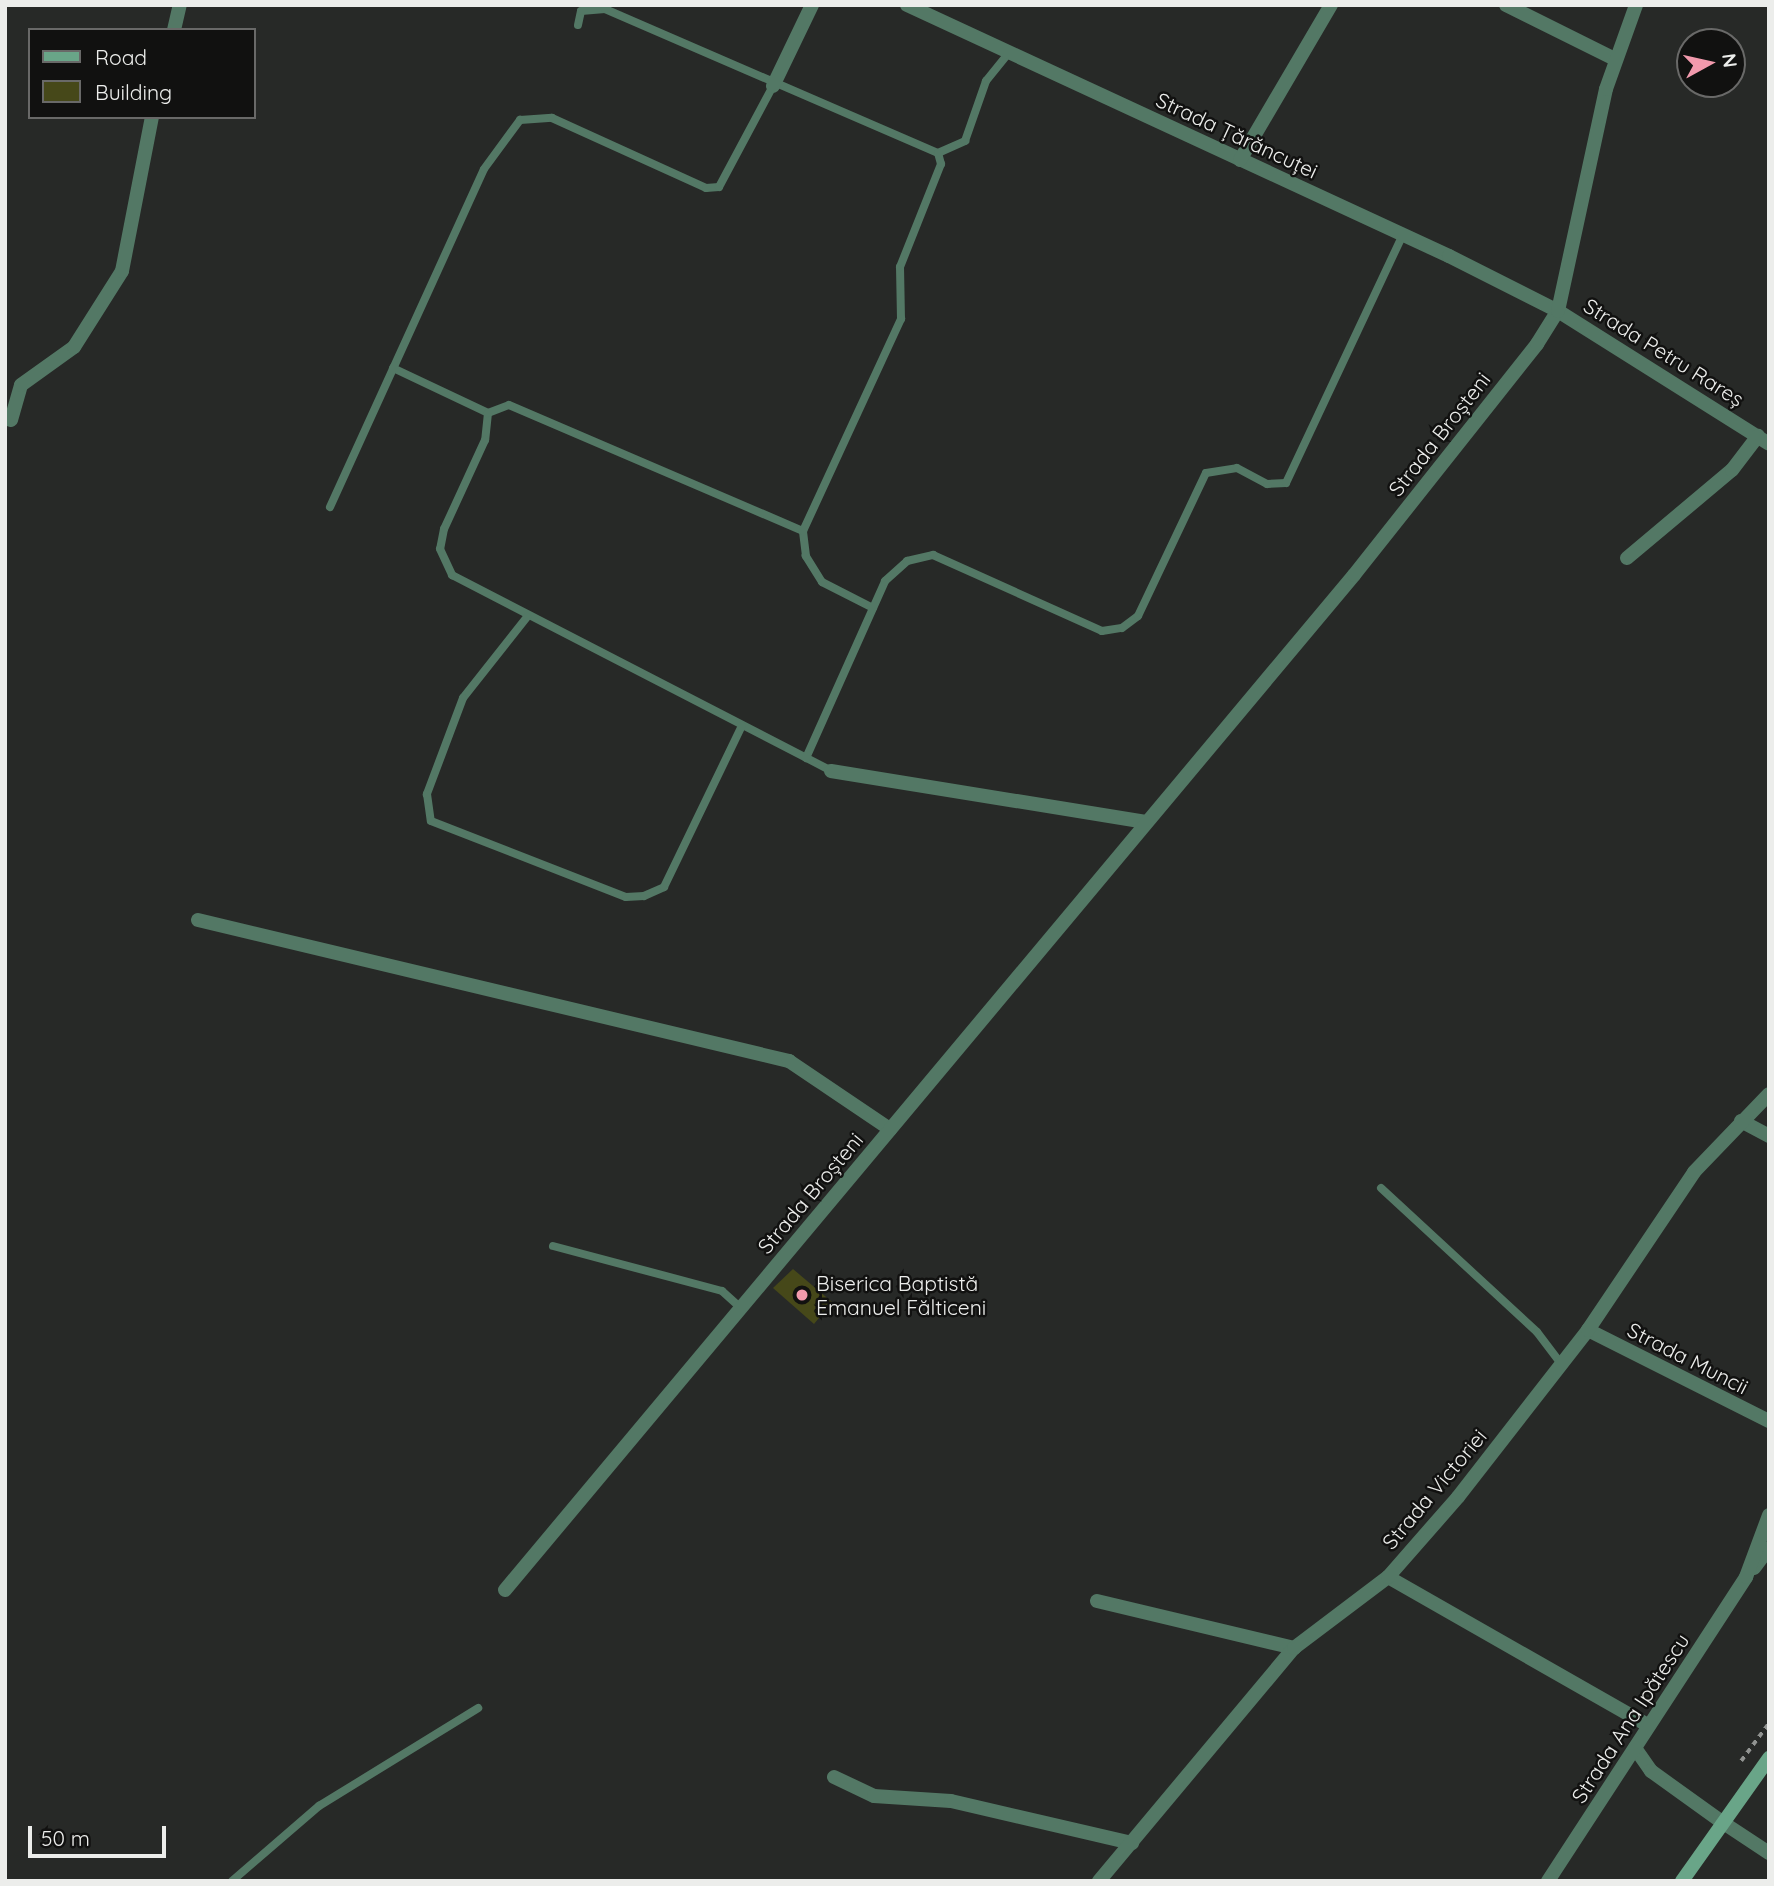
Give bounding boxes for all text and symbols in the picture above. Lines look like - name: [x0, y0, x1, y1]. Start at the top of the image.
- legend: [28, 28, 256, 119]
- north arrow: [1676, 28, 1746, 98]
- text: Road: [95, 44, 147, 70]
- text: N: [1717, 52, 1743, 69]
- text: Building: [95, 79, 172, 105]
- street label: Strada Țărăncuței: [1152, 87, 1322, 183]
- street label: Strada Petru Rareș: [1579, 293, 1749, 411]
- street label: Strada Broșteni: [1383, 367, 1495, 501]
- street label: Strada Broșteni: [752, 1127, 868, 1259]
- place label: Biserica Baptistă Emanuel Fălticeni: [816, 1270, 986, 1320]
- marker: Biserica Baptistă Emanuel Fălticeni: [794, 1287, 810, 1303]
- street label: Strada Muncii: [1623, 1317, 1753, 1399]
- street label: Strada Victoriei: [1377, 1424, 1491, 1554]
- street label: Strada Ana Ipătescu: [1566, 1628, 1694, 1808]
- scale bar: [32, 1812, 170, 1856]
- text: 50 m: [41, 1825, 90, 1851]

